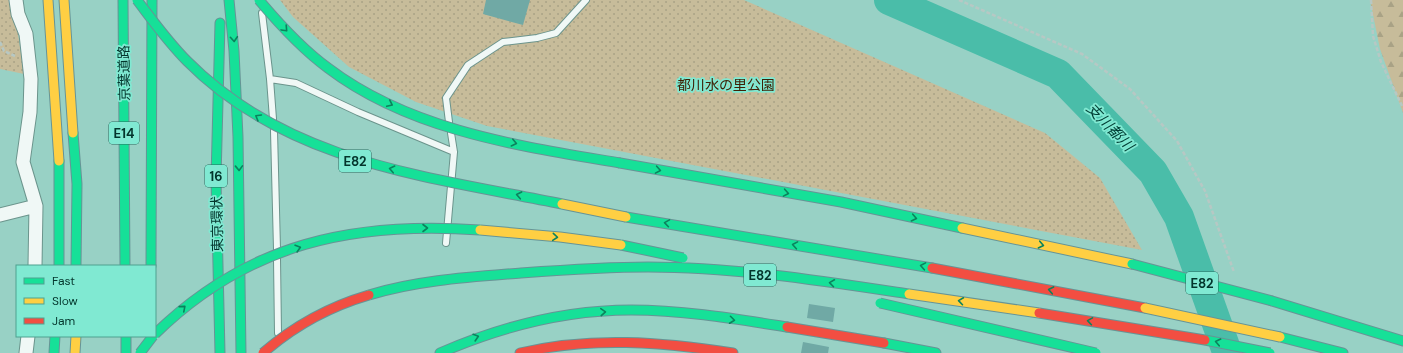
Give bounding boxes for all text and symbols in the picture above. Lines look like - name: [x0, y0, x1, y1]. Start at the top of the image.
- one-way arrow: [280, 24, 288, 32]
- one-way arrow: [229, 36, 238, 42]
- street label: 京葉道路: [115, 45, 133, 101]
- park label: 都川水の里公園: [677, 76, 775, 94]
- water label: 支川都川: [1082, 98, 1139, 157]
- one-way arrow: [386, 99, 394, 107]
- one-way arrow: [255, 115, 262, 122]
- road number: E14: [109, 122, 139, 144]
- one-way arrow: [511, 139, 517, 147]
- road number: E82: [339, 150, 371, 172]
- road number: 16: [205, 165, 227, 187]
- one-way arrow: [235, 165, 244, 171]
- one-way arrow: [655, 165, 661, 174]
- one-way arrow: [388, 166, 395, 174]
- one-way arrow: [783, 188, 789, 196]
- one-way arrow: [516, 192, 522, 200]
- street label: 東京環状: [208, 196, 226, 252]
- one-way arrow: [911, 213, 917, 221]
- one-way arrow: [664, 220, 670, 228]
- one-way arrow: [422, 224, 428, 232]
- one-way arrow: [552, 232, 558, 241]
- one-way arrow: [1038, 240, 1044, 248]
- one-way arrow: [792, 241, 798, 249]
- one-way arrow: [294, 244, 301, 253]
- one-way arrow: [920, 263, 927, 271]
- road number: E82: [744, 264, 776, 286]
- legend: [16, 265, 156, 337]
- road number: E82: [1186, 272, 1218, 294]
- text: Fast: [52, 273, 75, 289]
- one-way arrow: [829, 279, 835, 288]
- one-way arrow: [1048, 286, 1054, 295]
- text: Slow: [52, 293, 78, 309]
- one-way arrow: [958, 297, 964, 306]
- one-way arrow: [179, 305, 186, 312]
- one-way arrow: [600, 307, 606, 316]
- text: Jam: [52, 313, 75, 329]
- one-way arrow: [729, 315, 735, 324]
- one-way arrow: [1086, 317, 1093, 326]
- one-way arrow: [472, 333, 479, 342]
- one-way arrow: [1215, 339, 1221, 347]

